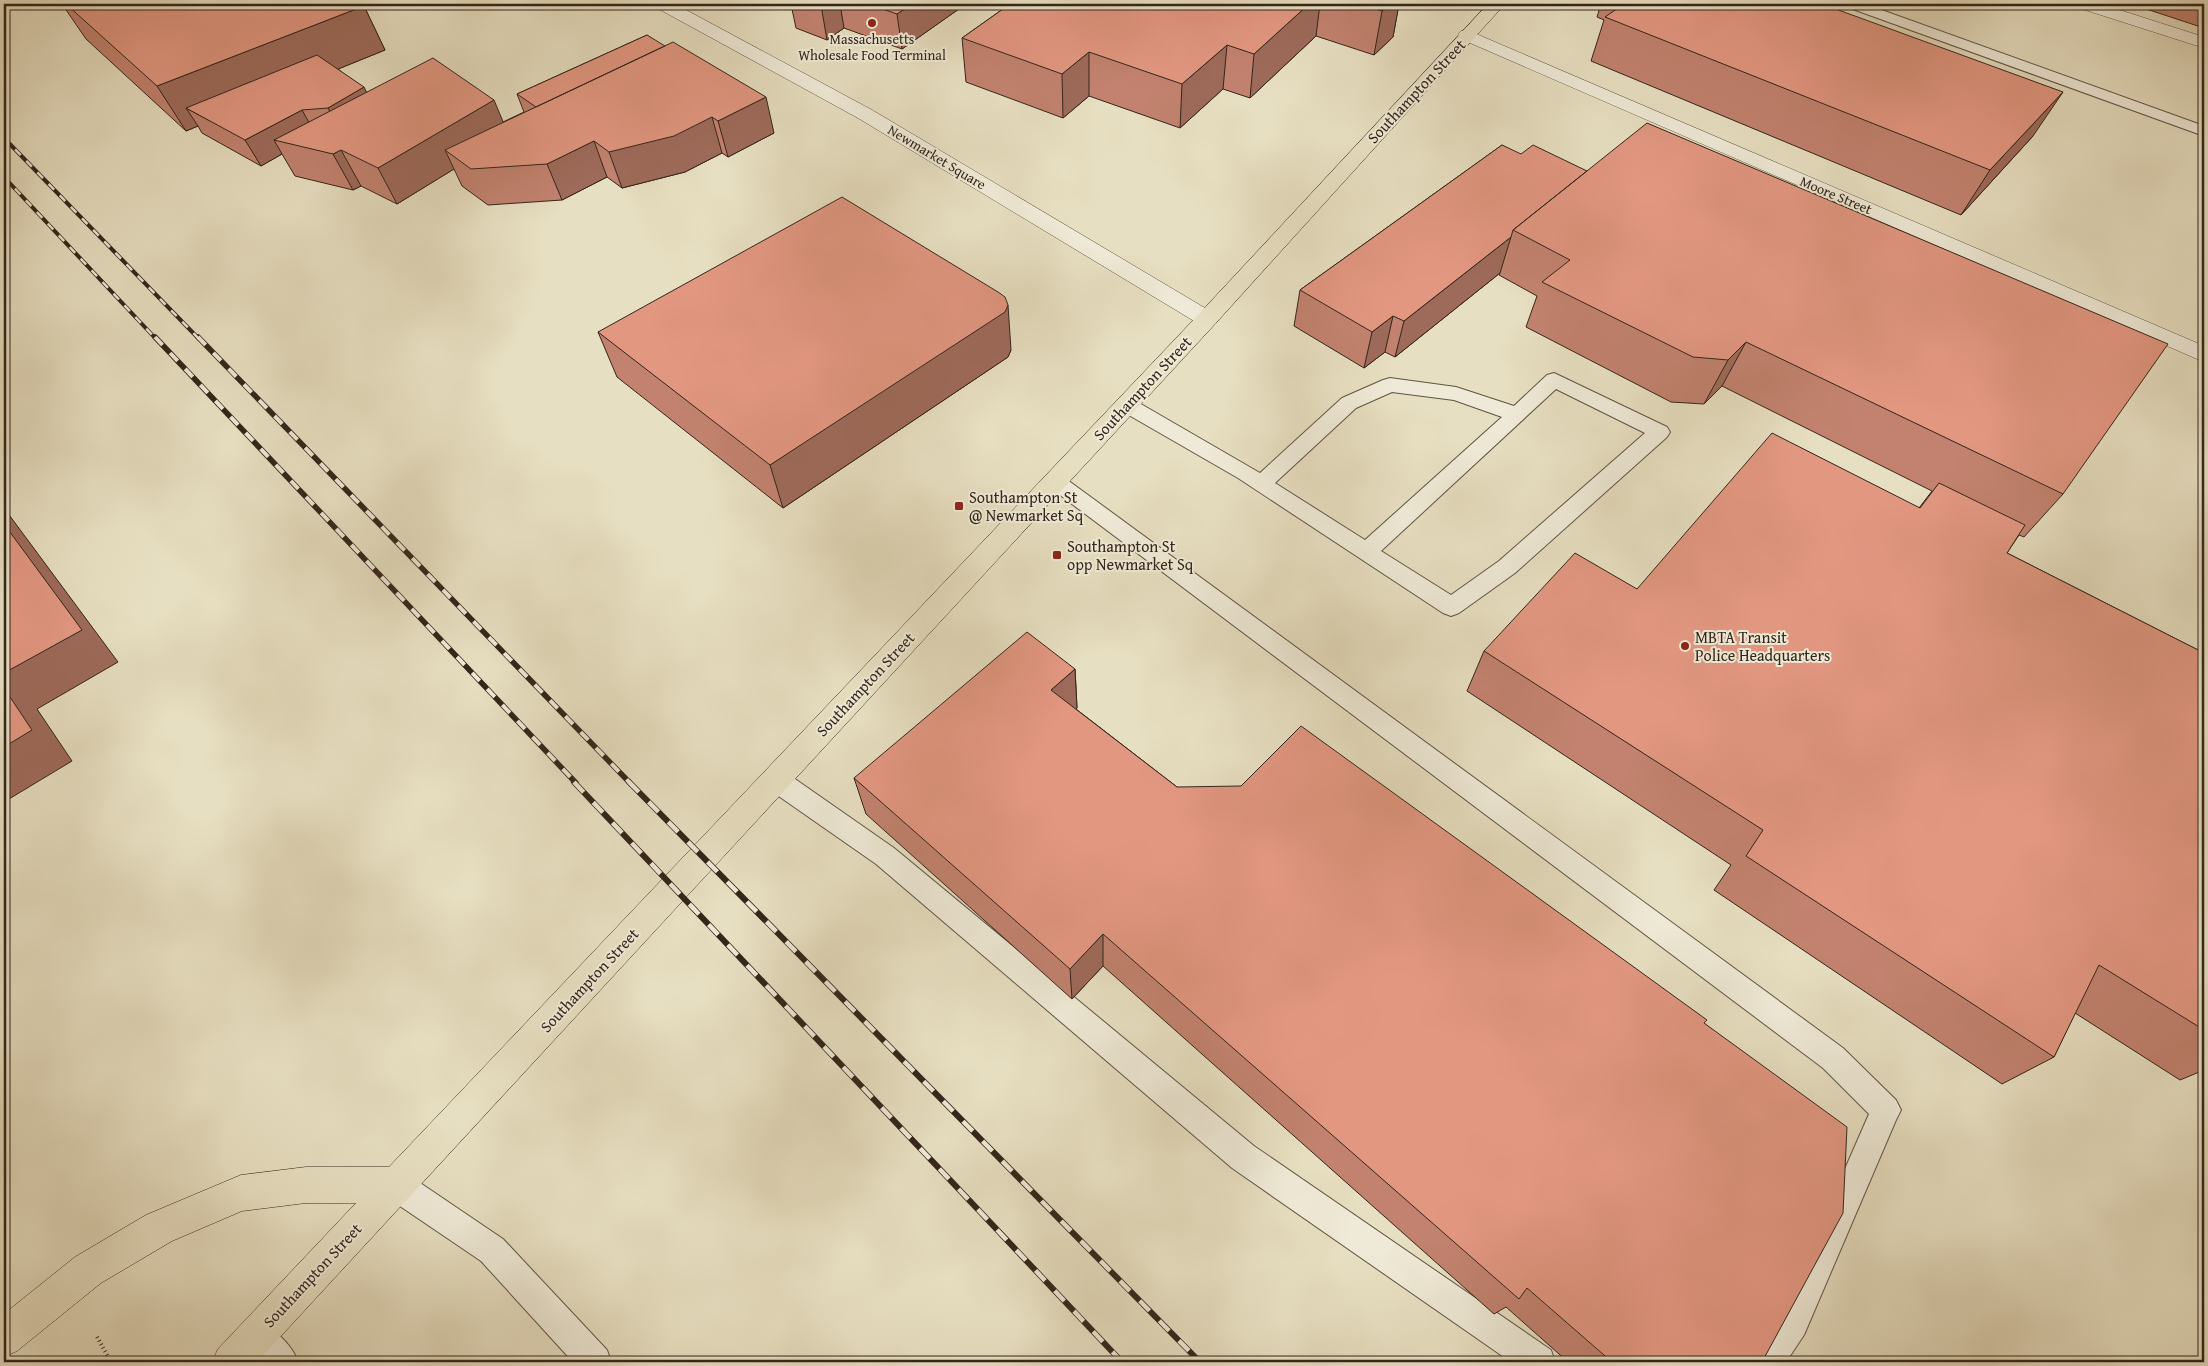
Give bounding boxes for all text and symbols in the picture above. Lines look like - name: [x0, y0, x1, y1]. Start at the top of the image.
- marker: Massachusetts Wholesale Food Terminal: [866, 17, 878, 29]
- place label: Massachusetts Wholesale Food Terminal: [798, 29, 946, 65]
- street label: Southampton Street: [1361, 33, 1471, 149]
- street label: Newmarket Square: [884, 120, 990, 194]
- street label: Moore Street: [1797, 171, 1875, 219]
- street label: Southampton Street: [1087, 330, 1197, 446]
- place label: Southampton St @ Newmarket Sq: [969, 485, 1084, 527]
- marker: Southampton St @ Newmarket Sq: [953, 500, 965, 512]
- place label: Southampton St opp Newmarket Sq: [1067, 534, 1194, 576]
- marker: Southampton St opp Newmarket Sq: [1051, 549, 1063, 561]
- place label: MBTA Transit Police Headquarters: [1695, 625, 1830, 667]
- street label: Southampton Street: [810, 626, 920, 742]
- marker: MBTA Transit Police Headquarters: [1679, 640, 1691, 652]
- street label: Southampton Street: [534, 922, 644, 1038]
- street label: Southampton Street: [257, 1217, 367, 1333]

